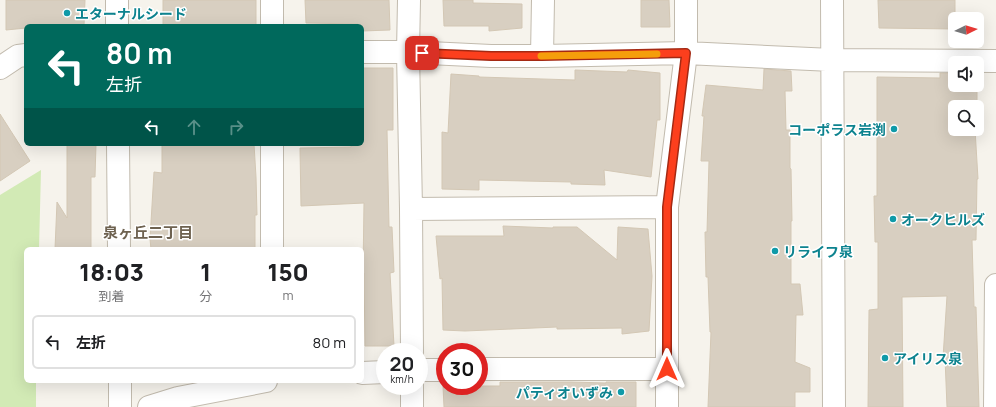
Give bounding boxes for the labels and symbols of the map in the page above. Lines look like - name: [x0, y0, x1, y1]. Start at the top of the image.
- place label: エターナルシード: [75, 4, 187, 23]
- marker: エターナルシード: [62, 8, 72, 18]
- north arrow: [948, 12, 984, 48]
- pin: [405, 36, 439, 70]
- place label: コーポラス岩渕: [788, 120, 886, 139]
- marker: コーポラス岩渕: [889, 124, 899, 134]
- place label: オークヒルズ: [901, 210, 985, 229]
- marker: オークヒルズ: [888, 214, 898, 224]
- district label: 泉ヶ丘二丁目: [103, 222, 193, 243]
- place label: リライフ泉: [783, 242, 853, 261]
- marker: リライフ泉: [770, 246, 780, 256]
- speed limit sign: 30: [436, 343, 488, 395]
- position arrow: [646, 348, 688, 390]
- place label: アイリス泉: [893, 349, 962, 368]
- marker: アイリス泉: [880, 353, 890, 363]
- place label: パティオいずみ: [516, 383, 613, 402]
- marker: パティオいずみ: [616, 387, 626, 397]

